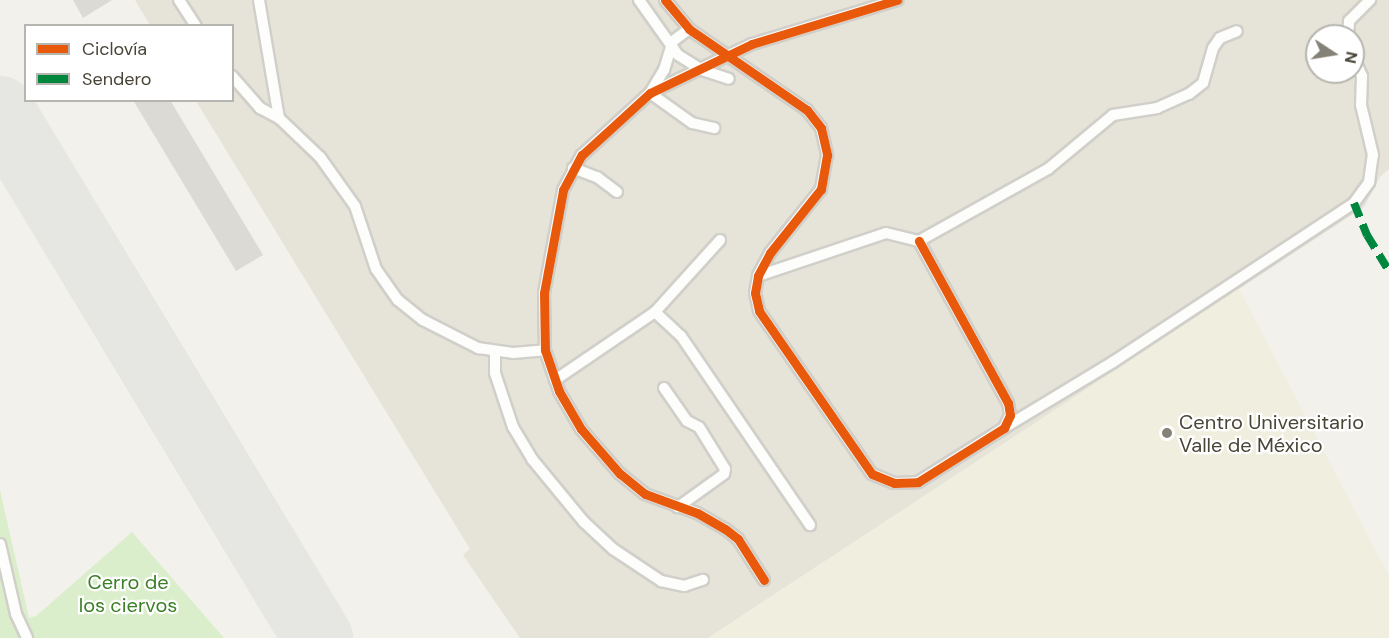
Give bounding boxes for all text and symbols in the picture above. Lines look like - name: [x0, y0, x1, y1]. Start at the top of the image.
- legend: [24, 24, 234, 102]
- north arrow: [1305, 24, 1365, 84]
- text: Ciclovía: [82, 37, 147, 61]
- text: N: [1340, 50, 1363, 65]
- text: Sendero: [82, 67, 152, 91]
- place label: Centro Universitario Valle de México: [1179, 410, 1364, 457]
- marker: Centro Universitario Valle de México: [1160, 426, 1174, 440]
- park label: Cerro de los ciervos: [79, 570, 177, 617]

